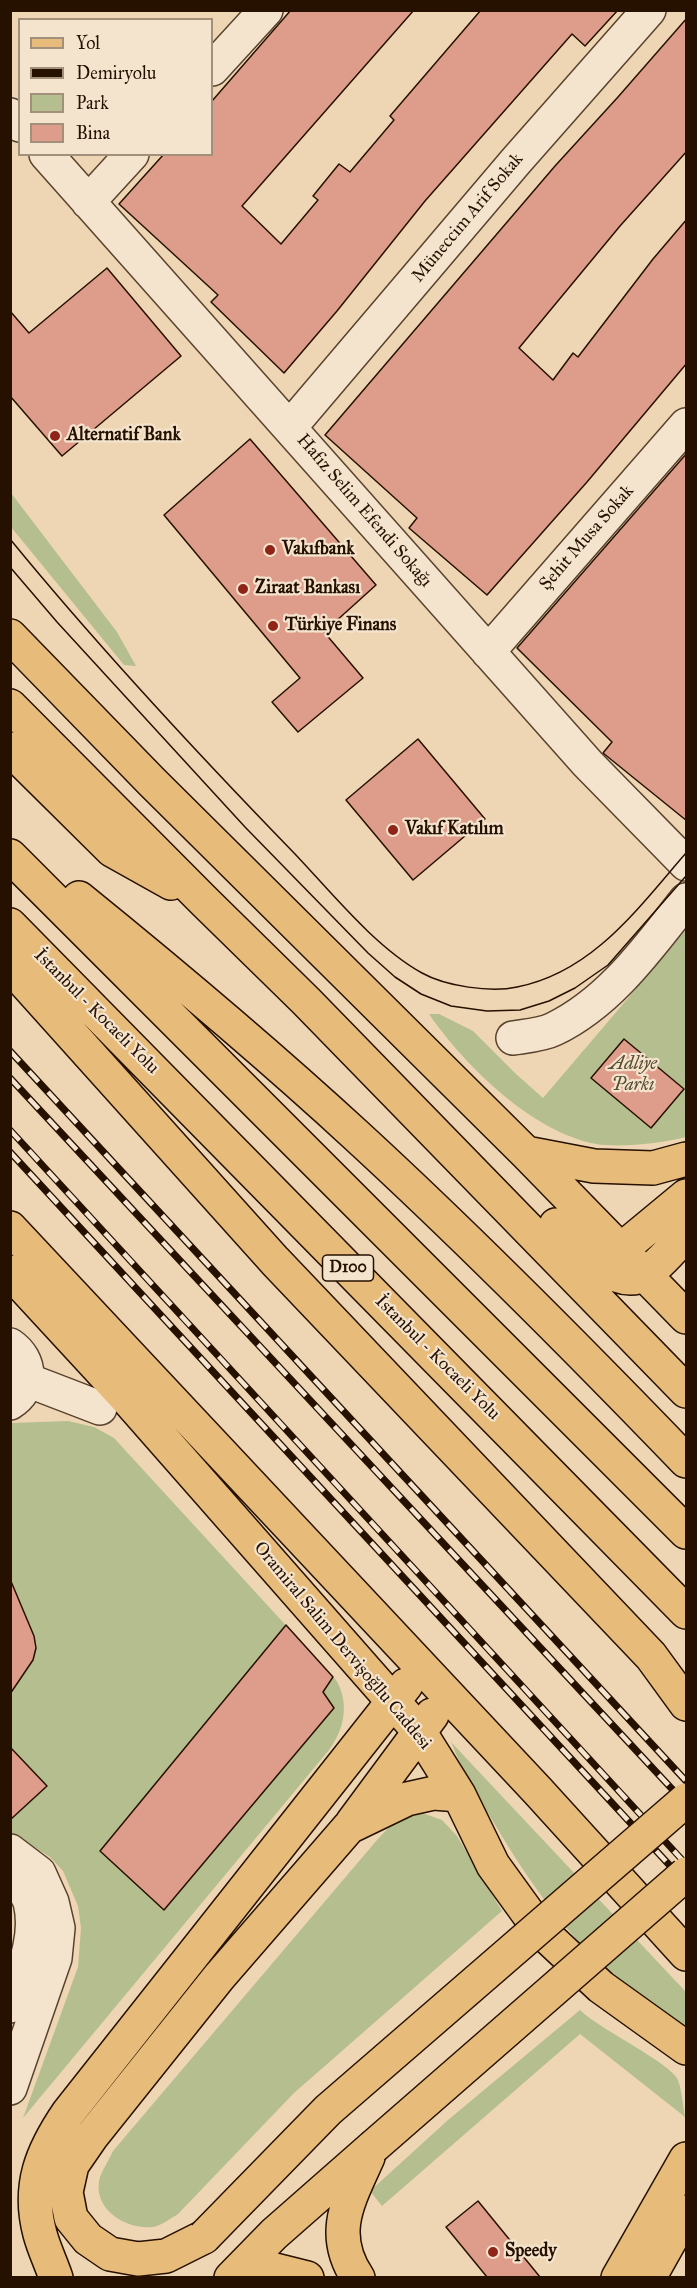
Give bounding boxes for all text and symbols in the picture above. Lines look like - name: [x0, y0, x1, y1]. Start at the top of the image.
- legend: [18, 18, 213, 156]
- text: Yol: [76, 32, 100, 54]
- text: Demiryolu: [76, 62, 156, 84]
- text: Park: [76, 92, 109, 114]
- text: Bina: [76, 122, 110, 144]
- street label: Müneccim Arif Sokak: [408, 149, 528, 287]
- place label: Alternatif Bank: [67, 425, 181, 447]
- marker: Alternatif Bank: [48, 429, 62, 443]
- street label: Hafız Selim Efendi Sokağı: [292, 430, 436, 592]
- street label: Şehit Musa Sokak: [535, 481, 639, 595]
- place label: Vakıfbank: [282, 539, 354, 561]
- marker: Vakıfbank: [263, 543, 277, 557]
- place label: Ziraat Bankası: [255, 578, 360, 600]
- marker: Ziraat Bankası: [236, 582, 250, 596]
- place label: Türkiye Finans: [285, 615, 396, 637]
- marker: Türkiye Finans: [266, 619, 280, 633]
- place label: Vakıf Katılım: [405, 819, 504, 841]
- marker: Vakıf Katılım: [386, 823, 400, 837]
- street label: İstanbul - Kocaeli Yolu: [29, 945, 163, 1079]
- park label: Adliye Parkı: [609, 1054, 657, 1096]
- road number: D100: [322, 1255, 374, 1281]
- street label: İstanbul - Kocaeli Yolu: [370, 1291, 504, 1425]
- street label: Oramiral Salim Dervişoğllu Caddesi: [249, 1538, 435, 1754]
- place label: Speedy: [505, 2241, 557, 2263]
- marker: Speedy: [486, 2245, 500, 2259]

